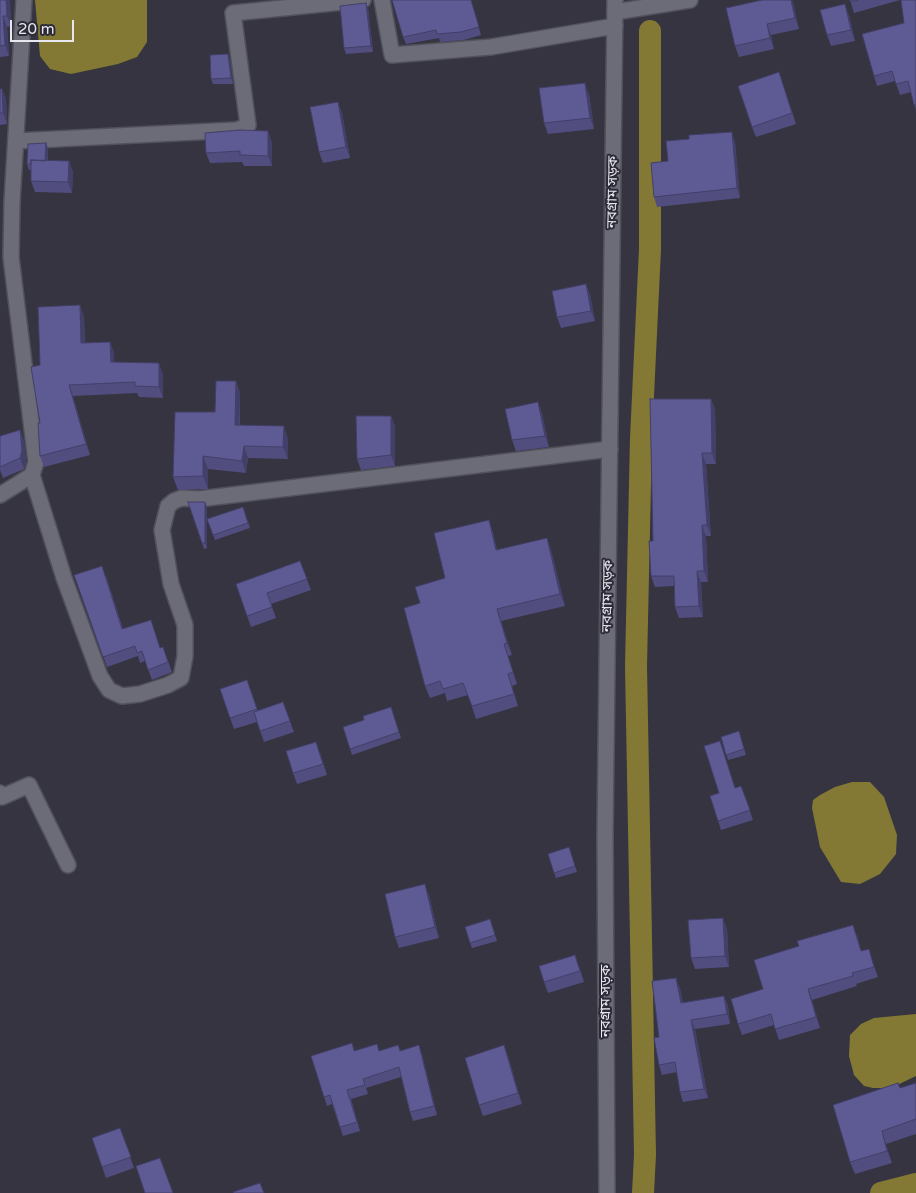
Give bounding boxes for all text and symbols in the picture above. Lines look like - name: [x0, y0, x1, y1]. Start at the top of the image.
- scale bar: [12, 10, 76, 42]
- text: 20 m: [18, 20, 55, 38]
- street label: নবগ্রাম সড়ক: [604, 156, 622, 228]
- street label: নবগ্রাম সড়ক: [599, 560, 617, 632]
- street label: নবগ্রাম সড়ক: [598, 965, 614, 1037]

